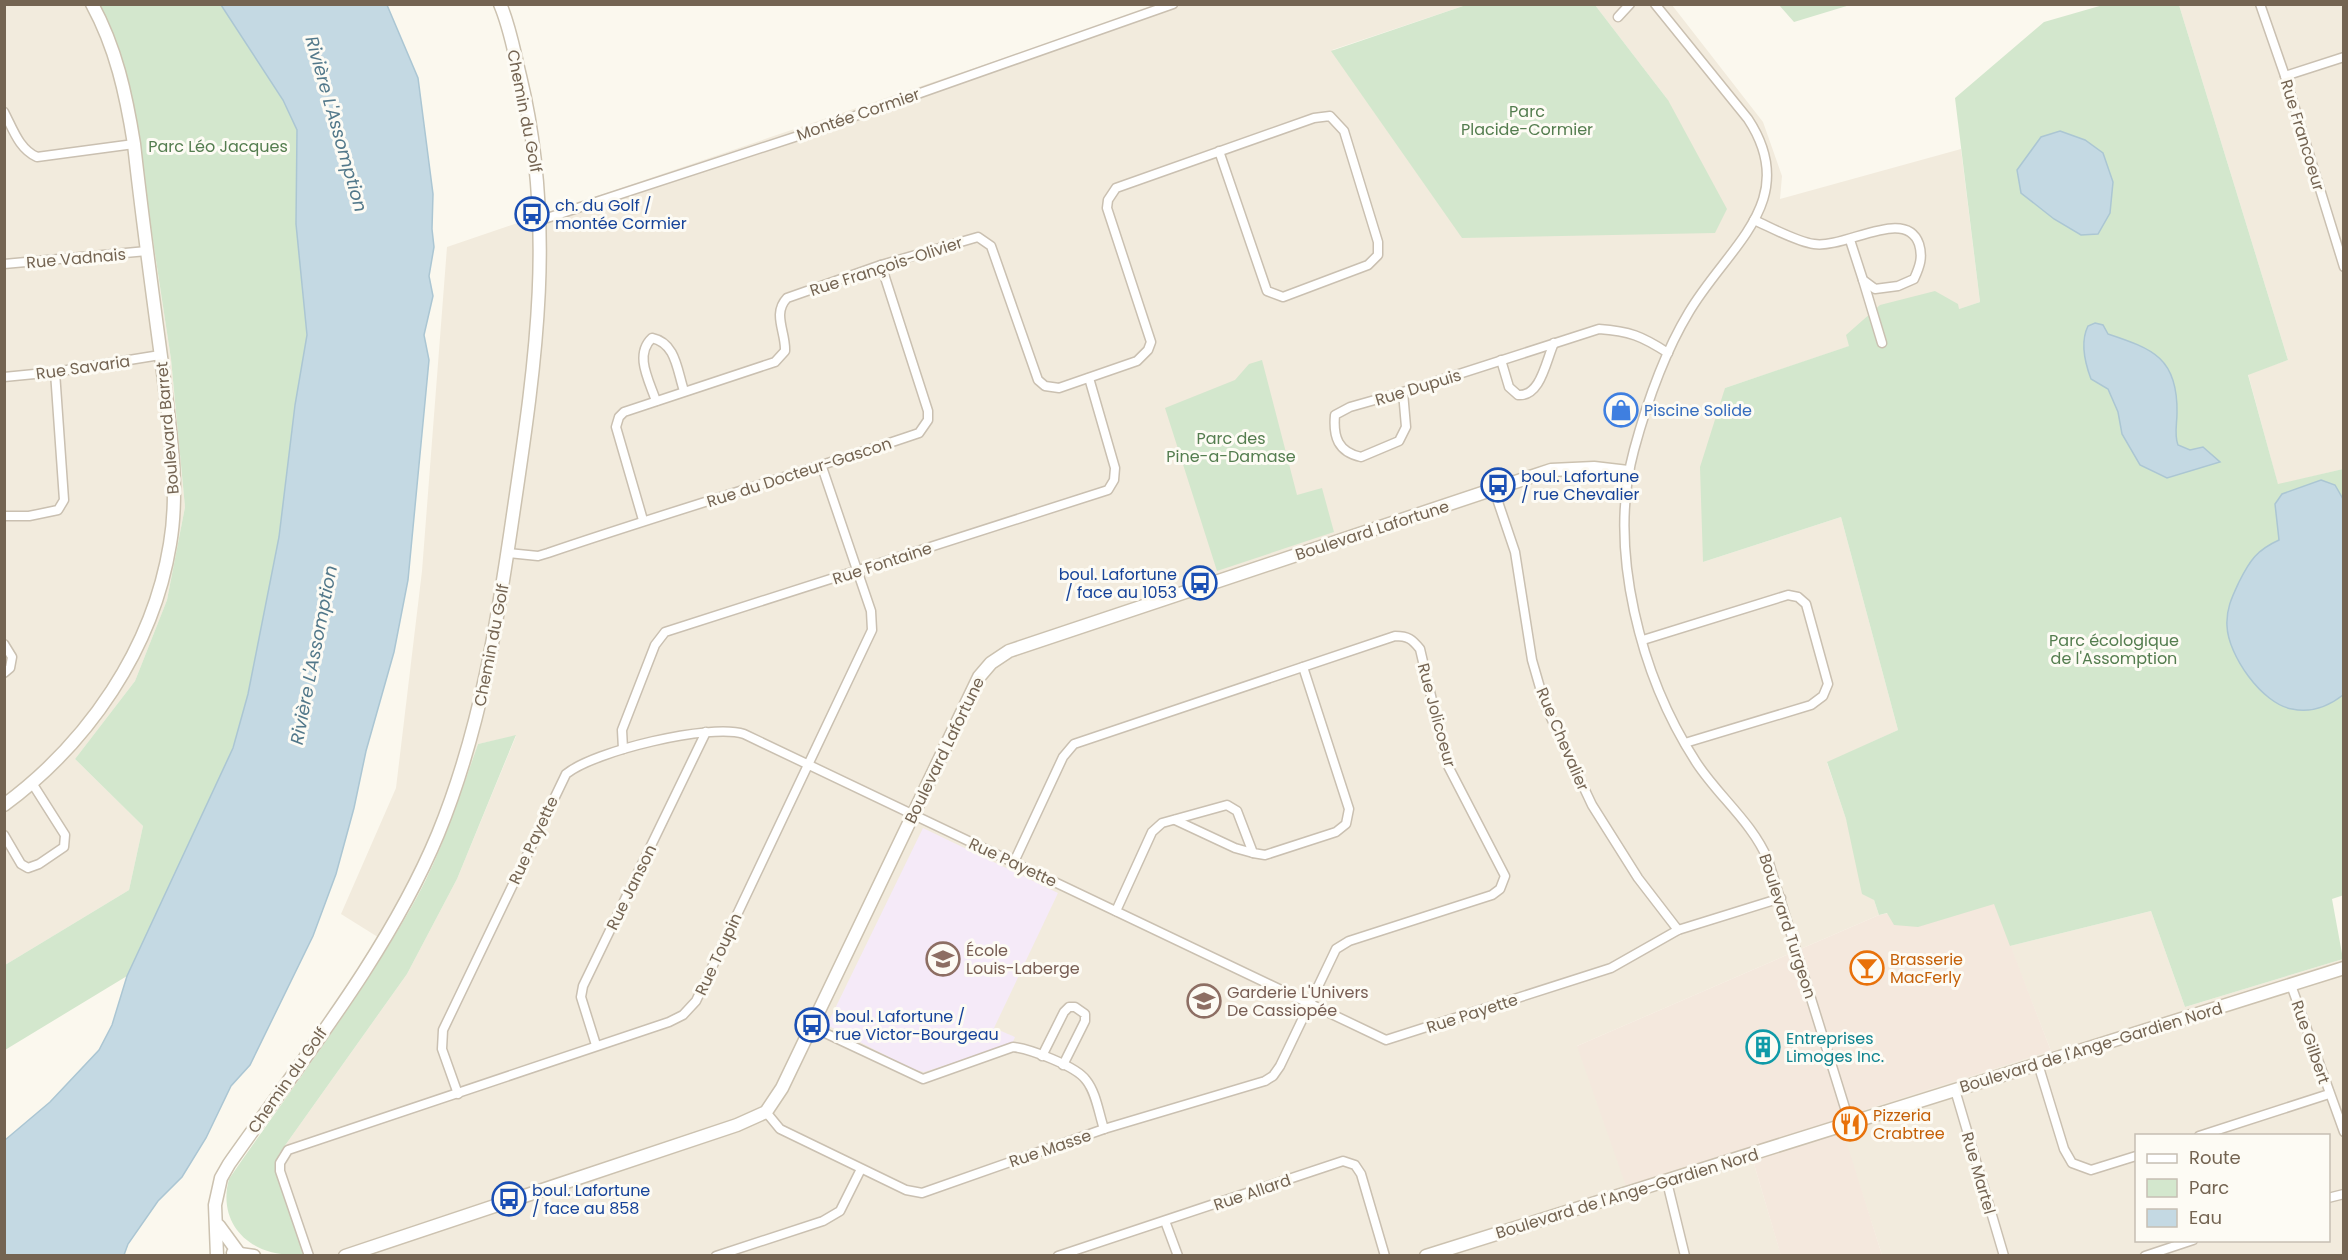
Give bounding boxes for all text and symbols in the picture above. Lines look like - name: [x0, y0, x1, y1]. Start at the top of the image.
- water label: Rivière L'Assomption: [299, 33, 374, 215]
- street label: Chemin du Golf: [501, 48, 548, 174]
- street label: Rue Francoeur: [2275, 77, 2330, 194]
- street label: Montée Cormier: [793, 83, 923, 146]
- park label: Parc Placide-Cormier: [1461, 100, 1593, 141]
- park label: Parc Léo Jacques: [148, 135, 288, 158]
- place label: ch. du Golf / montée Cormier: [555, 194, 687, 235]
- bus stop icon: ch. du Golf / montée Cormier: [514, 196, 550, 232]
- street label: Rue François-Olivier: [807, 231, 966, 302]
- street label: Rue Vadnais: [25, 243, 127, 274]
- street label: Rue Savaria: [34, 350, 132, 385]
- street label: Boulevard Barret: [150, 360, 185, 495]
- street label: Rue Dupuis: [1372, 363, 1464, 411]
- shop icon: Piscine Solide: [1603, 392, 1639, 428]
- place label: Piscine Solide: [1644, 399, 1752, 422]
- park label: Parc des Pine-a-Damase: [1166, 427, 1296, 468]
- street label: Rue du Docteur-Gascon: [704, 432, 895, 513]
- place label: boul. Lafortune / rue Chevalier: [1521, 465, 1639, 506]
- bus stop icon: boul. Lafortune / rue Chevalier: [1480, 467, 1516, 503]
- street label: Boulevard Lafortune: [1292, 495, 1452, 566]
- street label: Rue Fontaine: [829, 537, 935, 590]
- water label: Rivière L'Assomption: [284, 563, 343, 747]
- place label: boul. Lafortune / face au 1053: [1059, 563, 1177, 604]
- bus stop icon: boul. Lafortune / face au 1053: [1182, 565, 1218, 601]
- street label: Chemin du Golf: [468, 582, 515, 708]
- park label: Parc écologique de l'Assomption: [2049, 629, 2179, 670]
- street label: Rue Jolicoeur: [1412, 661, 1461, 770]
- street label: Boulevard Lafortune: [899, 673, 990, 827]
- street label: Rue Chevalier: [1530, 684, 1595, 794]
- street label: Rue Payette: [503, 792, 564, 888]
- street label: Rue Payette: [965, 832, 1061, 893]
- street label: Rue Janson: [601, 841, 662, 934]
- street label: Boulevard Turgeon: [1753, 851, 1822, 1002]
- street label: Rue Toupin: [689, 909, 748, 999]
- place label: École Louis-Laberge: [966, 939, 1080, 980]
- school or university icon: École Louis-Laberge: [925, 941, 961, 977]
- place label: Brasserie MacFerly: [1890, 948, 1963, 989]
- bar icon: Brasserie MacFerly: [1849, 950, 1885, 986]
- place label: Garderie L'Univers De Cassiopée: [1227, 981, 1369, 1022]
- school or university icon: Garderie L'Univers De Cassiopée: [1186, 983, 1222, 1019]
- street label: Rue Payette: [1424, 988, 1521, 1039]
- street label: Boulevard de l'Ange-Gardien Nord: [1957, 996, 2225, 1098]
- street label: Rue Gilbert: [2285, 997, 2336, 1087]
- place label: boul. Lafortune / rue Victor-Bourgeau: [835, 1005, 999, 1046]
- bus stop icon: boul. Lafortune / rue Victor-Bourgeau: [794, 1007, 830, 1043]
- street label: Chemin du Golf: [242, 1023, 333, 1138]
- place label: Entreprises Limoges Inc.: [1786, 1027, 1884, 1068]
- building icon: Entreprises Limoges Inc.: [1745, 1029, 1781, 1065]
- place label: Pizzeria Crabtree: [1873, 1104, 1945, 1145]
- restaurant icon: Pizzeria Crabtree: [1832, 1106, 1868, 1142]
- street label: Rue Masse: [1006, 1124, 1094, 1173]
- street label: Rue Martel: [1956, 1129, 2001, 1217]
- legend: [2135, 1134, 2330, 1242]
- street label: Boulevard de l'Ange-Gardien Nord: [1493, 1142, 1761, 1244]
- text: Route: [2189, 1145, 2241, 1170]
- street label: Rue Allard: [1210, 1169, 1294, 1216]
- text: Parc: [2189, 1175, 2229, 1200]
- place label: boul. Lafortune / face au 858: [532, 1179, 650, 1220]
- bus stop icon: boul. Lafortune / face au 858: [491, 1181, 527, 1217]
- text: Eau: [2189, 1205, 2222, 1230]

